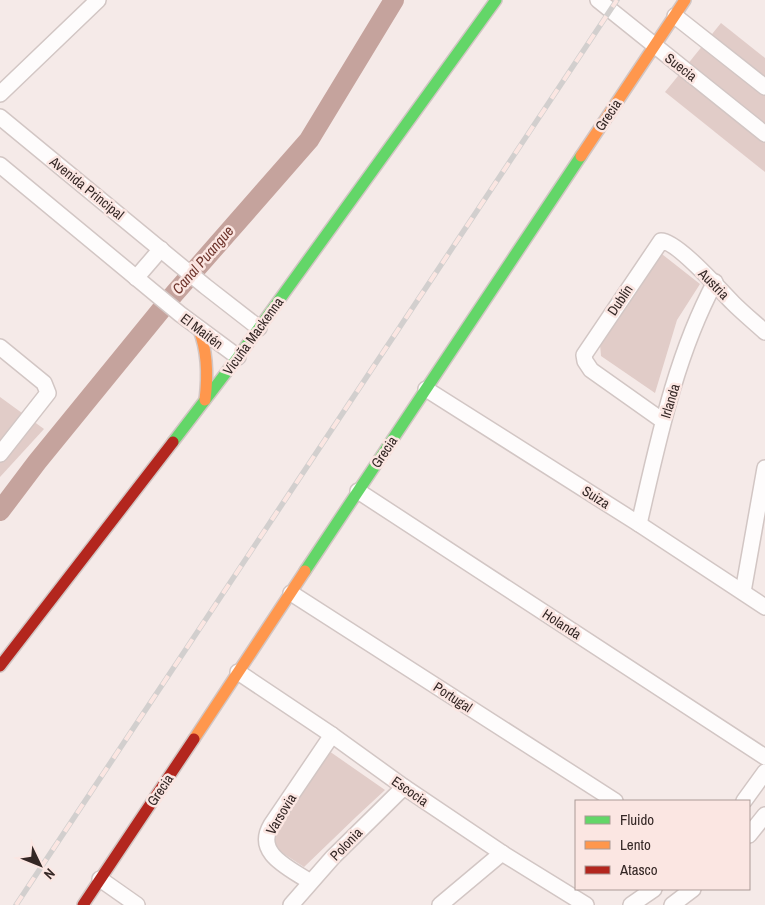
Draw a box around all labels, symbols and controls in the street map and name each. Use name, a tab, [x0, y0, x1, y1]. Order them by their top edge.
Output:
street label: Suecia	[661, 49, 701, 85]
street label: Grecia	[591, 95, 625, 134]
street label: Avenida Principal	[45, 152, 128, 223]
water label: Canal Puangue	[167, 221, 238, 299]
street label: Austria	[694, 264, 734, 304]
street label: Dublín	[603, 281, 637, 319]
street label: Vicuña Mackenna	[219, 293, 288, 378]
street label: El Maitén	[177, 309, 227, 353]
street label: Irlanda	[656, 381, 684, 420]
street label: Grecia	[367, 432, 401, 471]
street label: Suiza	[579, 482, 614, 513]
street label: Holanda	[539, 605, 585, 644]
street label: Portugal	[430, 678, 476, 716]
street label: Grecia	[143, 770, 177, 809]
street label: Escocia	[388, 772, 432, 810]
street label: Varsovia	[262, 790, 300, 838]
legend	[575, 800, 750, 890]
text: Fluido	[620, 809, 654, 830]
street label: Polonia	[326, 823, 366, 864]
text: Lento	[620, 834, 651, 855]
north arrow	[15, 840, 65, 890]
text: Atasco	[619, 859, 658, 880]
text: N	[40, 865, 59, 883]

